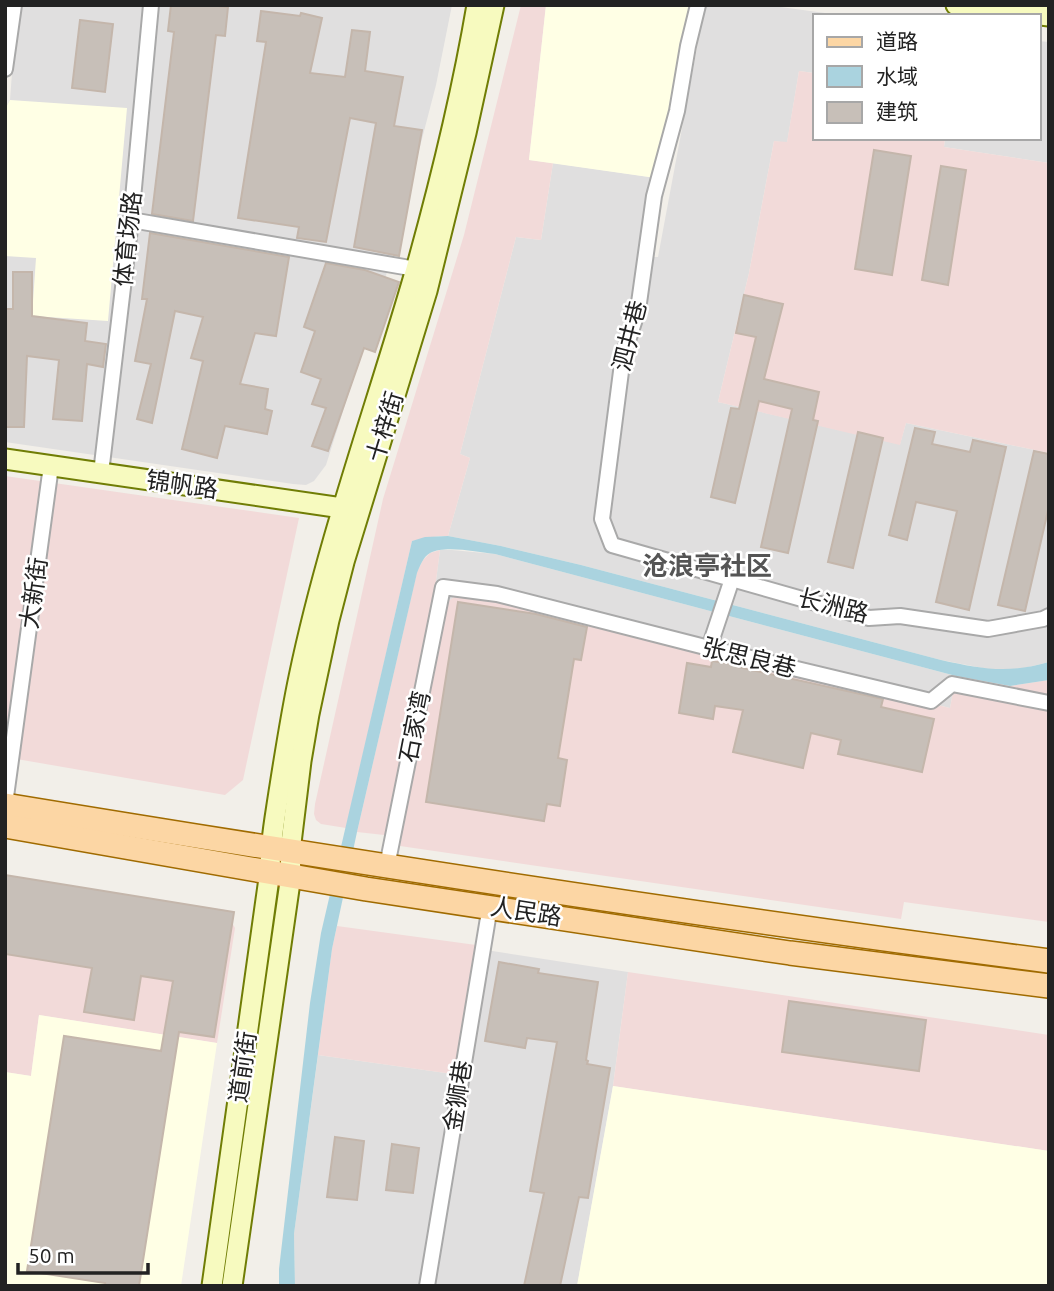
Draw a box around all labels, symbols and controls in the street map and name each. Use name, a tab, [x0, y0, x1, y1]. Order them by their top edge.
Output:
legend	[813, 14, 1040, 140]
text: 道路	[876, 29, 918, 53]
text: 水域	[876, 64, 918, 88]
text: 建筑	[876, 99, 918, 123]
street label: 体育场路	[109, 190, 146, 288]
street label: 泗井巷	[608, 298, 651, 374]
street label: 十梓街	[361, 388, 408, 465]
street label: 锦帆路	[145, 466, 220, 503]
district label: 沧浪亭社区	[642, 551, 772, 580]
street label: 大新街	[15, 555, 52, 630]
street label: 长洲路	[795, 584, 871, 627]
street label: 张思良巷	[699, 633, 799, 682]
street label: 石家湾	[394, 689, 435, 765]
street label: 人民路	[488, 893, 564, 930]
street label: 道前街	[224, 1029, 261, 1104]
street label: 金狮巷	[439, 1058, 476, 1134]
scale bar	[18, 1232, 147, 1276]
text: 50 m	[28, 1243, 75, 1267]

